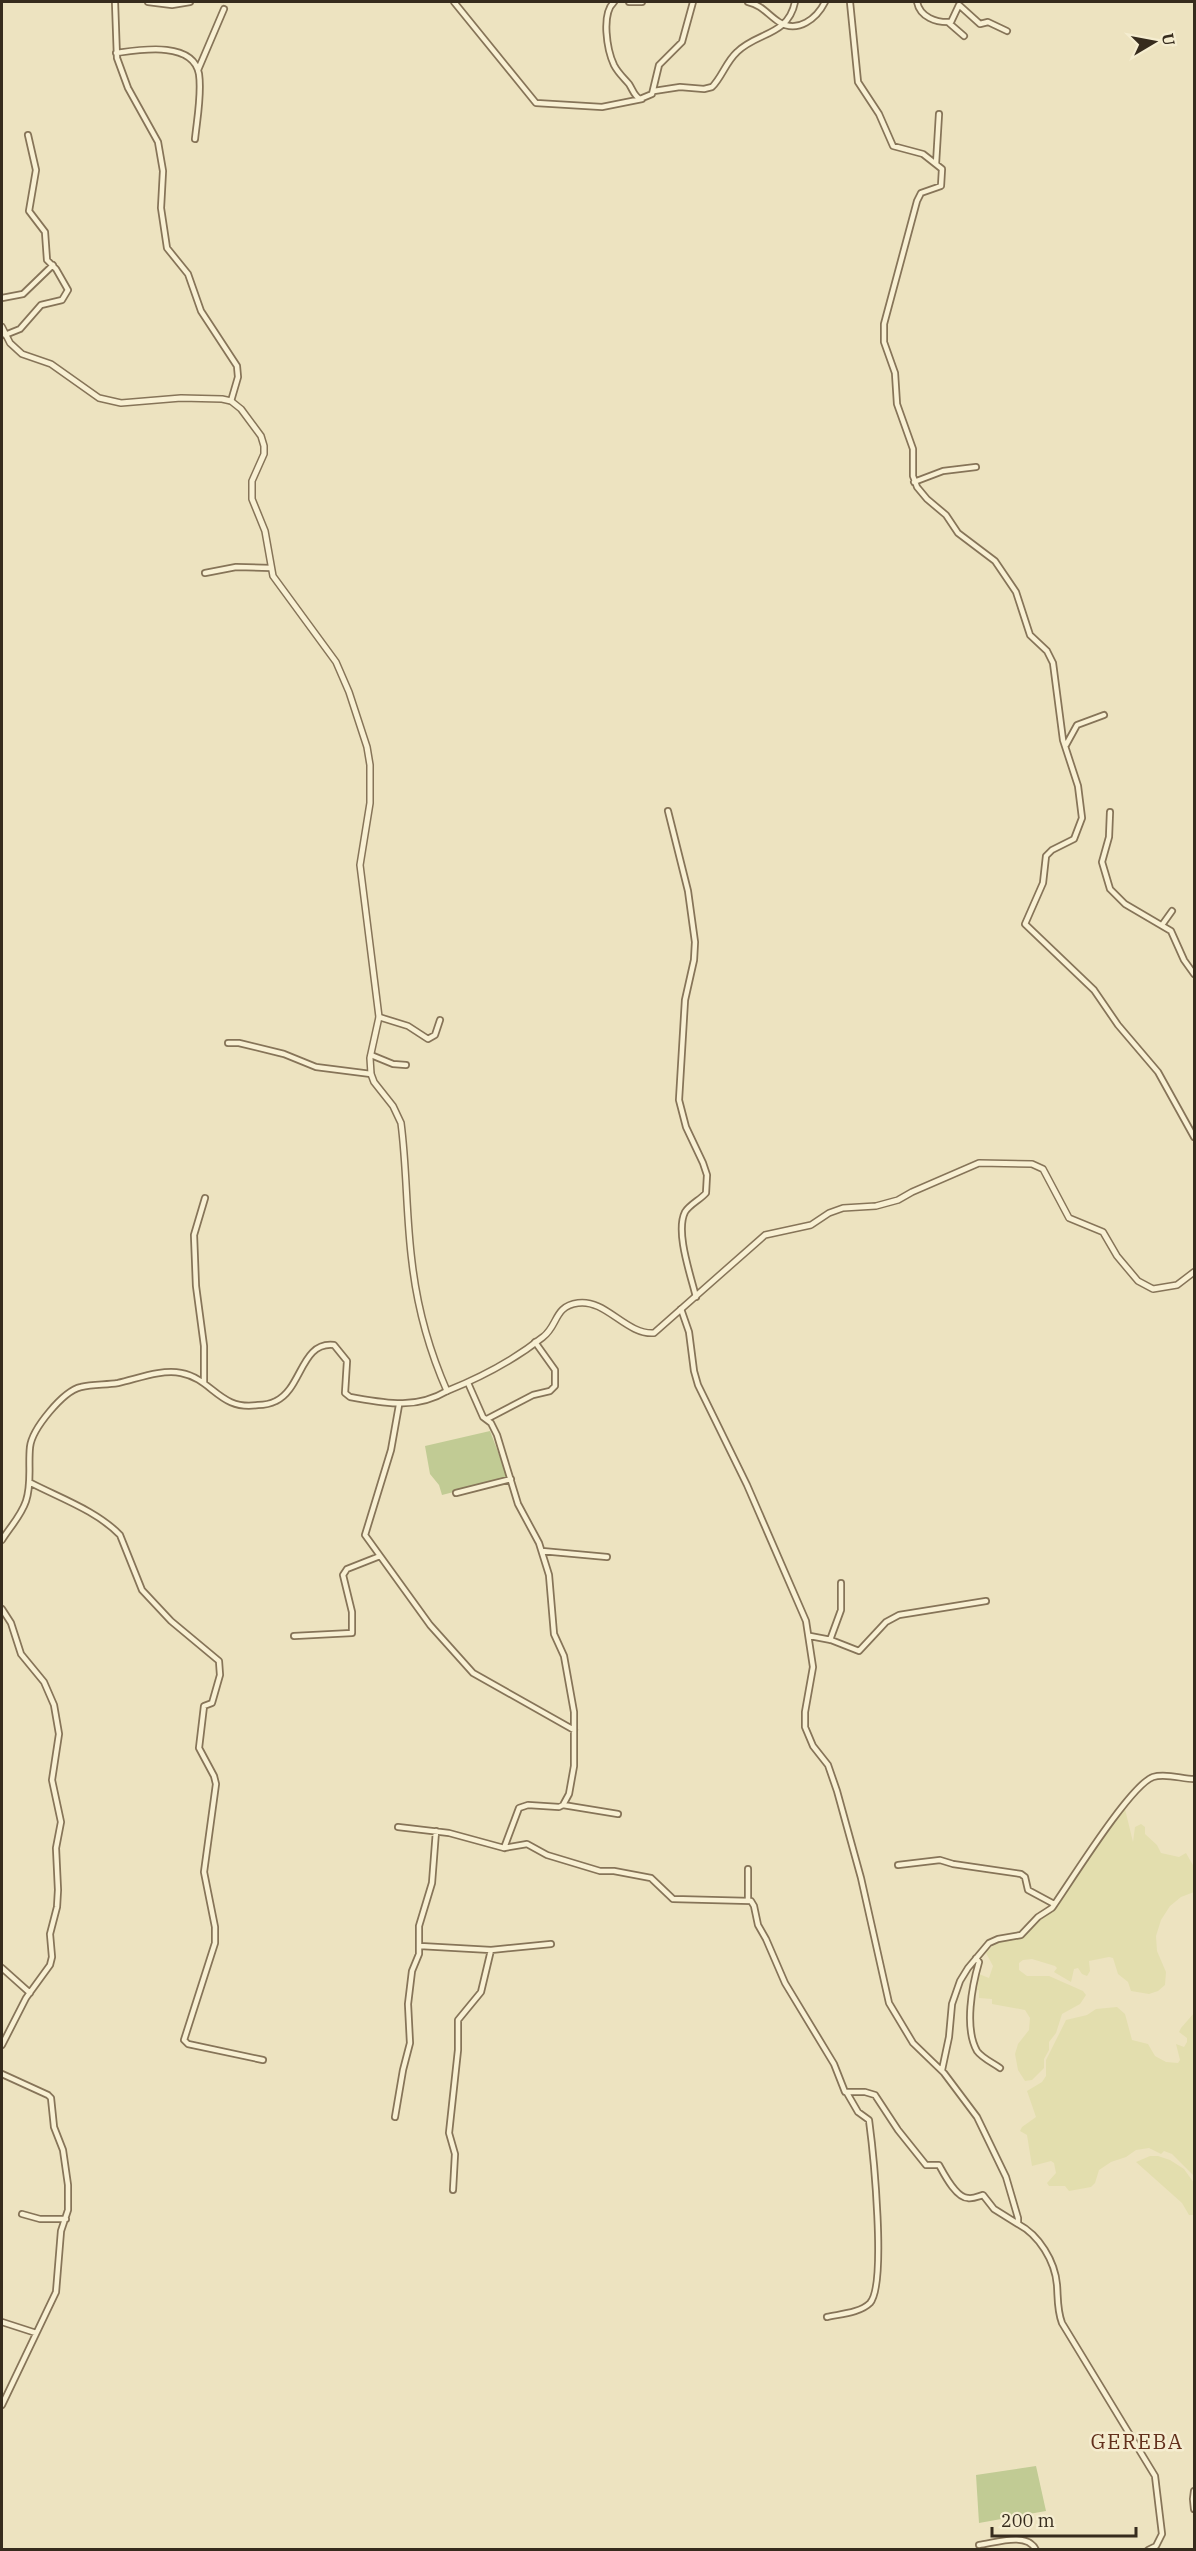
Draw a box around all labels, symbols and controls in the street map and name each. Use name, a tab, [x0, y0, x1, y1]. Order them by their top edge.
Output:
north arrow	[1124, 12, 1184, 72]
text: U	[1158, 32, 1180, 47]
district label: GEREBA	[1090, 2427, 1184, 2455]
scale bar	[992, 2500, 1136, 2538]
text: 200 m	[1001, 2509, 1055, 2532]

